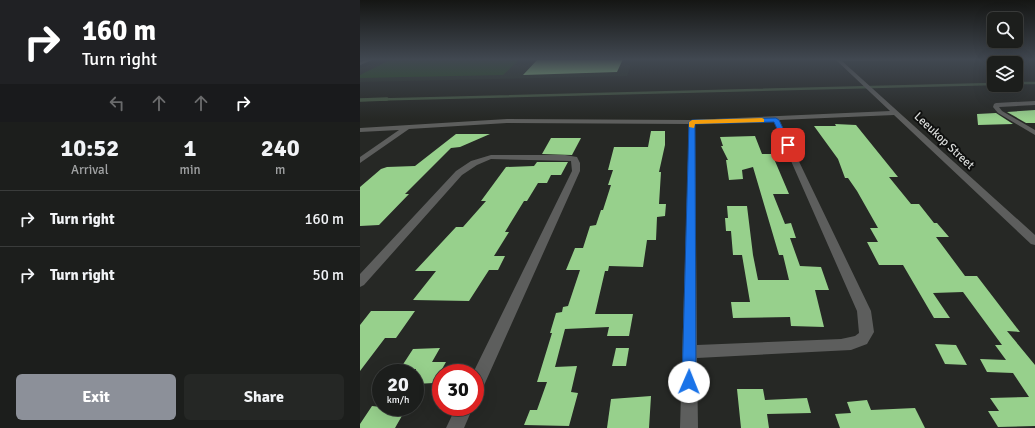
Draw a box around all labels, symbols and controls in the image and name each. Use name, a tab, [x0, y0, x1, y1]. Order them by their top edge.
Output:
map controls	[987, 12, 1023, 92]
button: search	[987, 12, 1023, 48]
text: 160 m	[82, 14, 156, 48]
icon: right	[16, 16, 68, 68]
text: Turn right	[82, 48, 157, 70]
button: layers	[987, 56, 1023, 92]
icon: left	[106, 92, 128, 114]
icon: ahead	[148, 92, 170, 114]
icon: ahead	[190, 92, 212, 114]
icon: right	[232, 92, 254, 114]
street label: Leeukop Street	[911, 109, 977, 173]
pin	[771, 128, 805, 162]
text: 10:52	[60, 133, 119, 163]
text: 1	[184, 133, 196, 163]
text: 240	[261, 133, 300, 163]
icon: arrive	[777, 134, 799, 156]
text: Arrival	[71, 162, 108, 178]
text: min	[180, 162, 201, 178]
text: m	[275, 162, 285, 178]
icon: right	[16, 208, 38, 230]
text: Turn right	[50, 210, 115, 228]
text: 160 m	[304, 210, 344, 228]
icon: right	[16, 264, 38, 286]
text: Turn right	[50, 266, 115, 284]
text: 50 m	[313, 266, 344, 284]
position arrow	[668, 361, 710, 403]
speed limit sign: 30	[432, 364, 484, 416]
text: 20	[387, 372, 409, 397]
button: Exit	[16, 374, 176, 420]
button: Share	[184, 374, 344, 420]
text: km/h	[387, 394, 409, 406]

